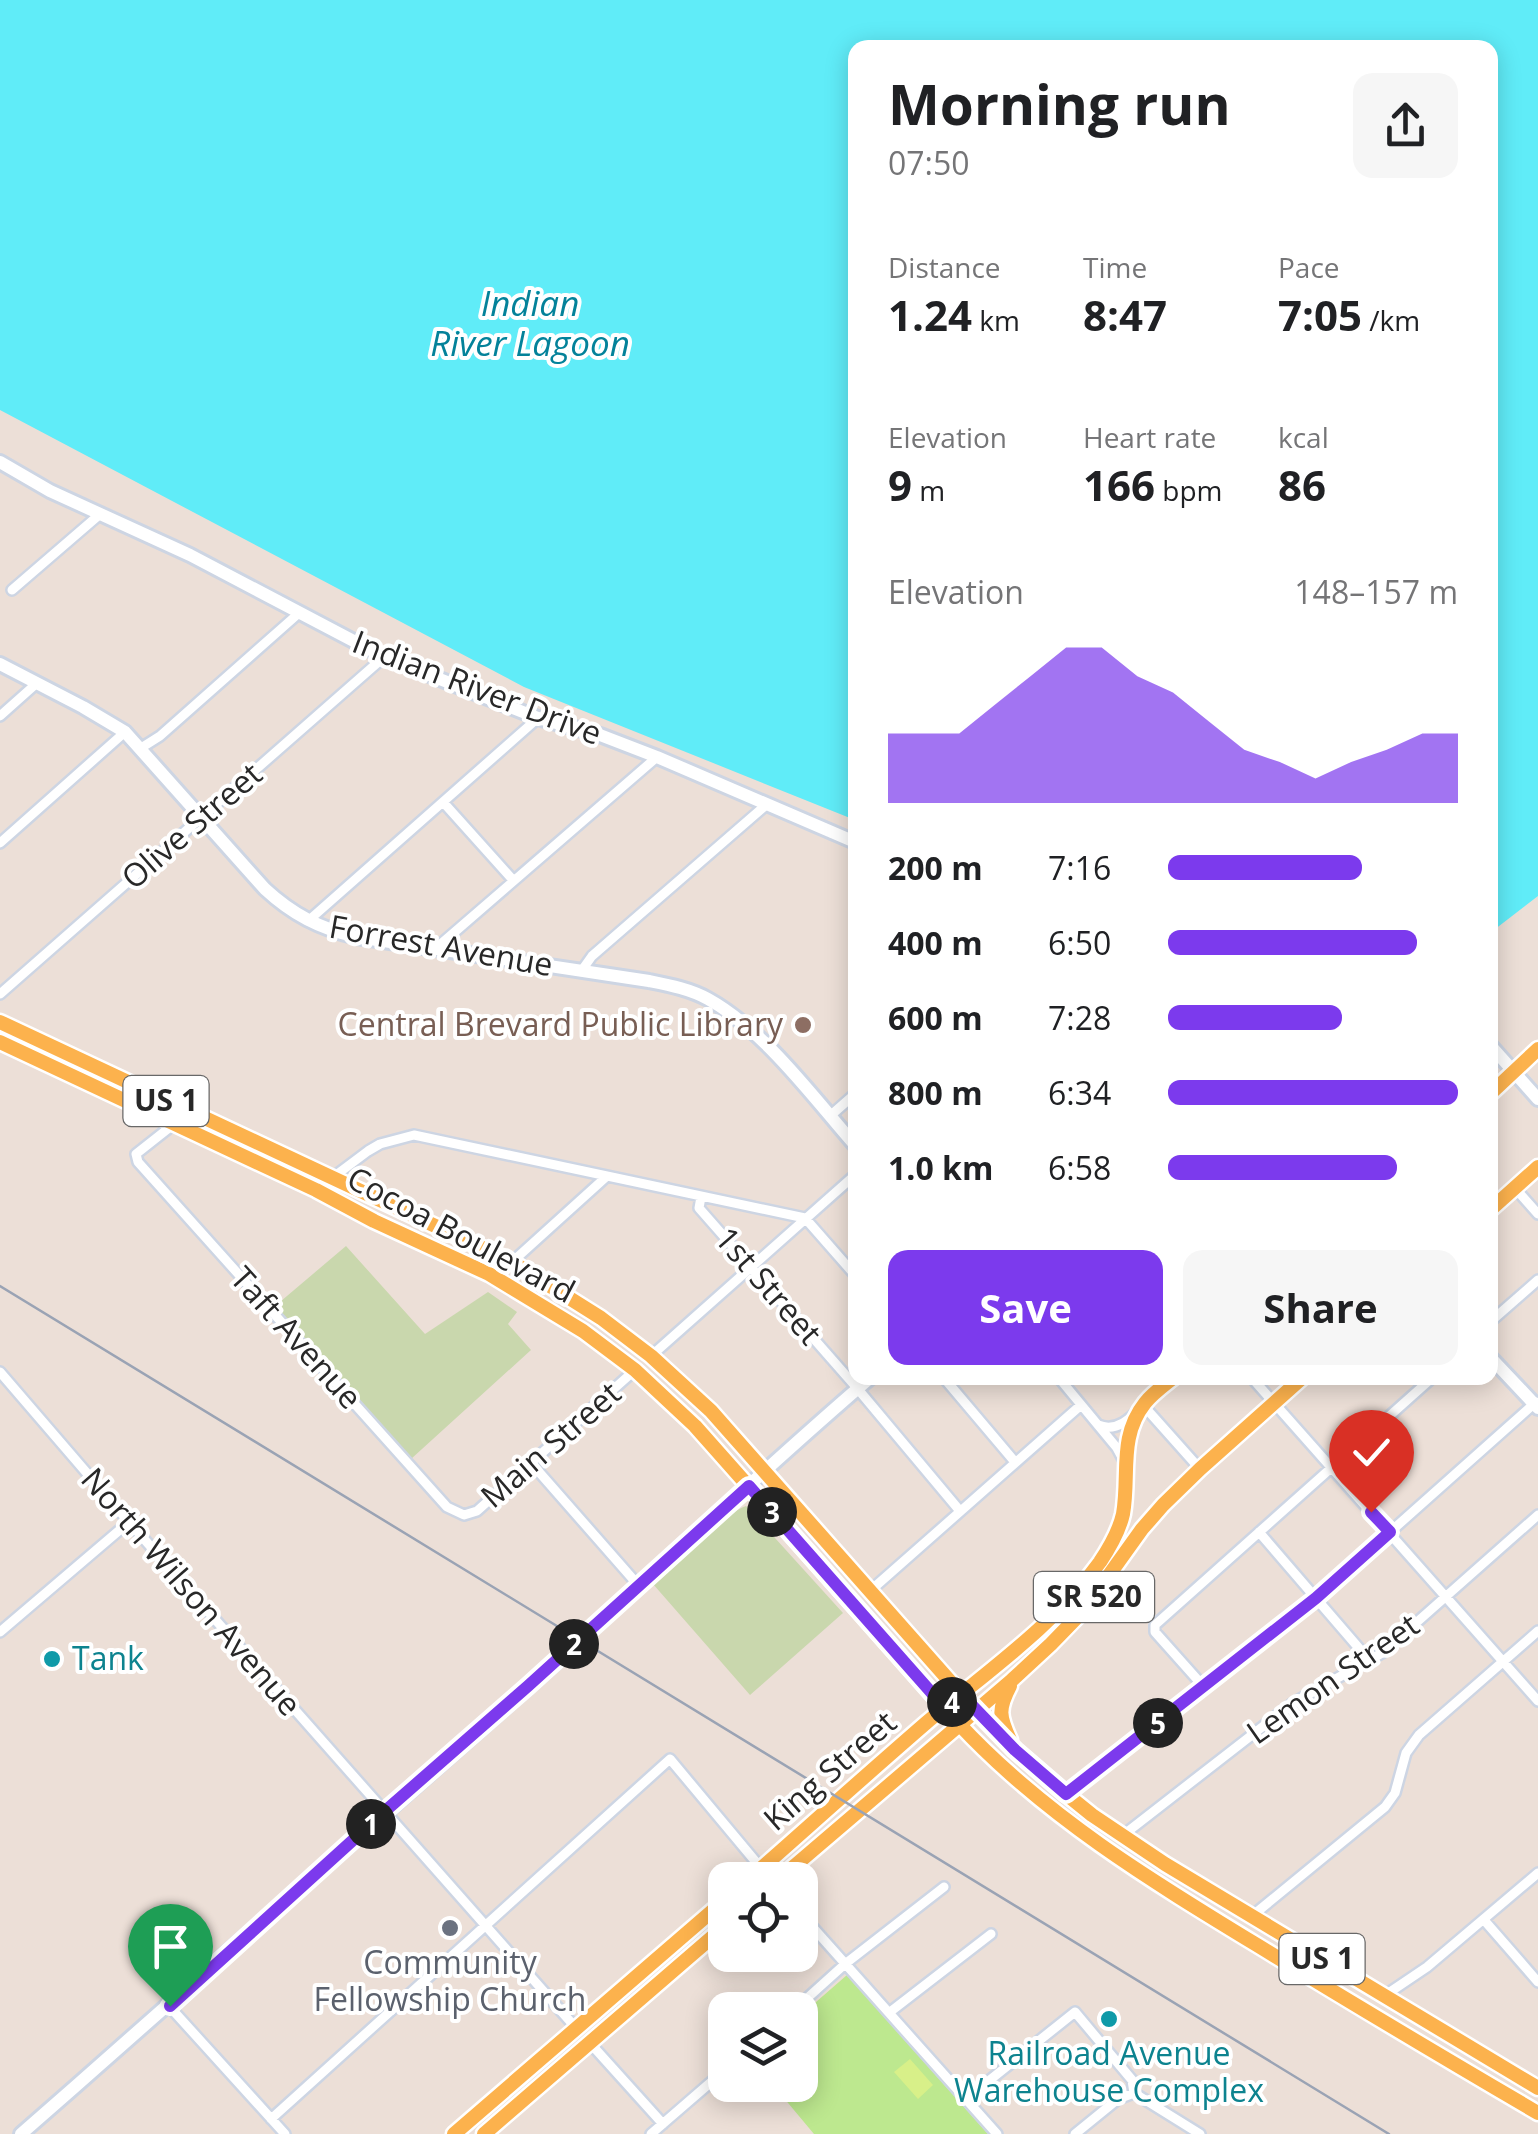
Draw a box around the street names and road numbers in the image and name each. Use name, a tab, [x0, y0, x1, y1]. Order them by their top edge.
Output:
street label: Indian River Drive	[347, 619, 608, 754]
street label: Olive Street	[112, 752, 270, 898]
street label: Forrest Avenue	[326, 904, 556, 985]
road number: US 1	[124, 1076, 208, 1126]
street label: Cocoa Boulevard	[340, 1156, 583, 1312]
street label: 1st Street	[706, 1217, 832, 1353]
street label: Taft Avenue	[222, 1257, 372, 1417]
street label: Main Street	[471, 1371, 629, 1516]
street label: North Wilson Avenue	[72, 1458, 312, 1724]
road number: SR 520	[1034, 1572, 1154, 1622]
street label: Lemon Street	[1238, 1603, 1427, 1753]
street label: King Street	[754, 1700, 904, 1839]
road number: US 1	[1280, 1934, 1364, 1984]

